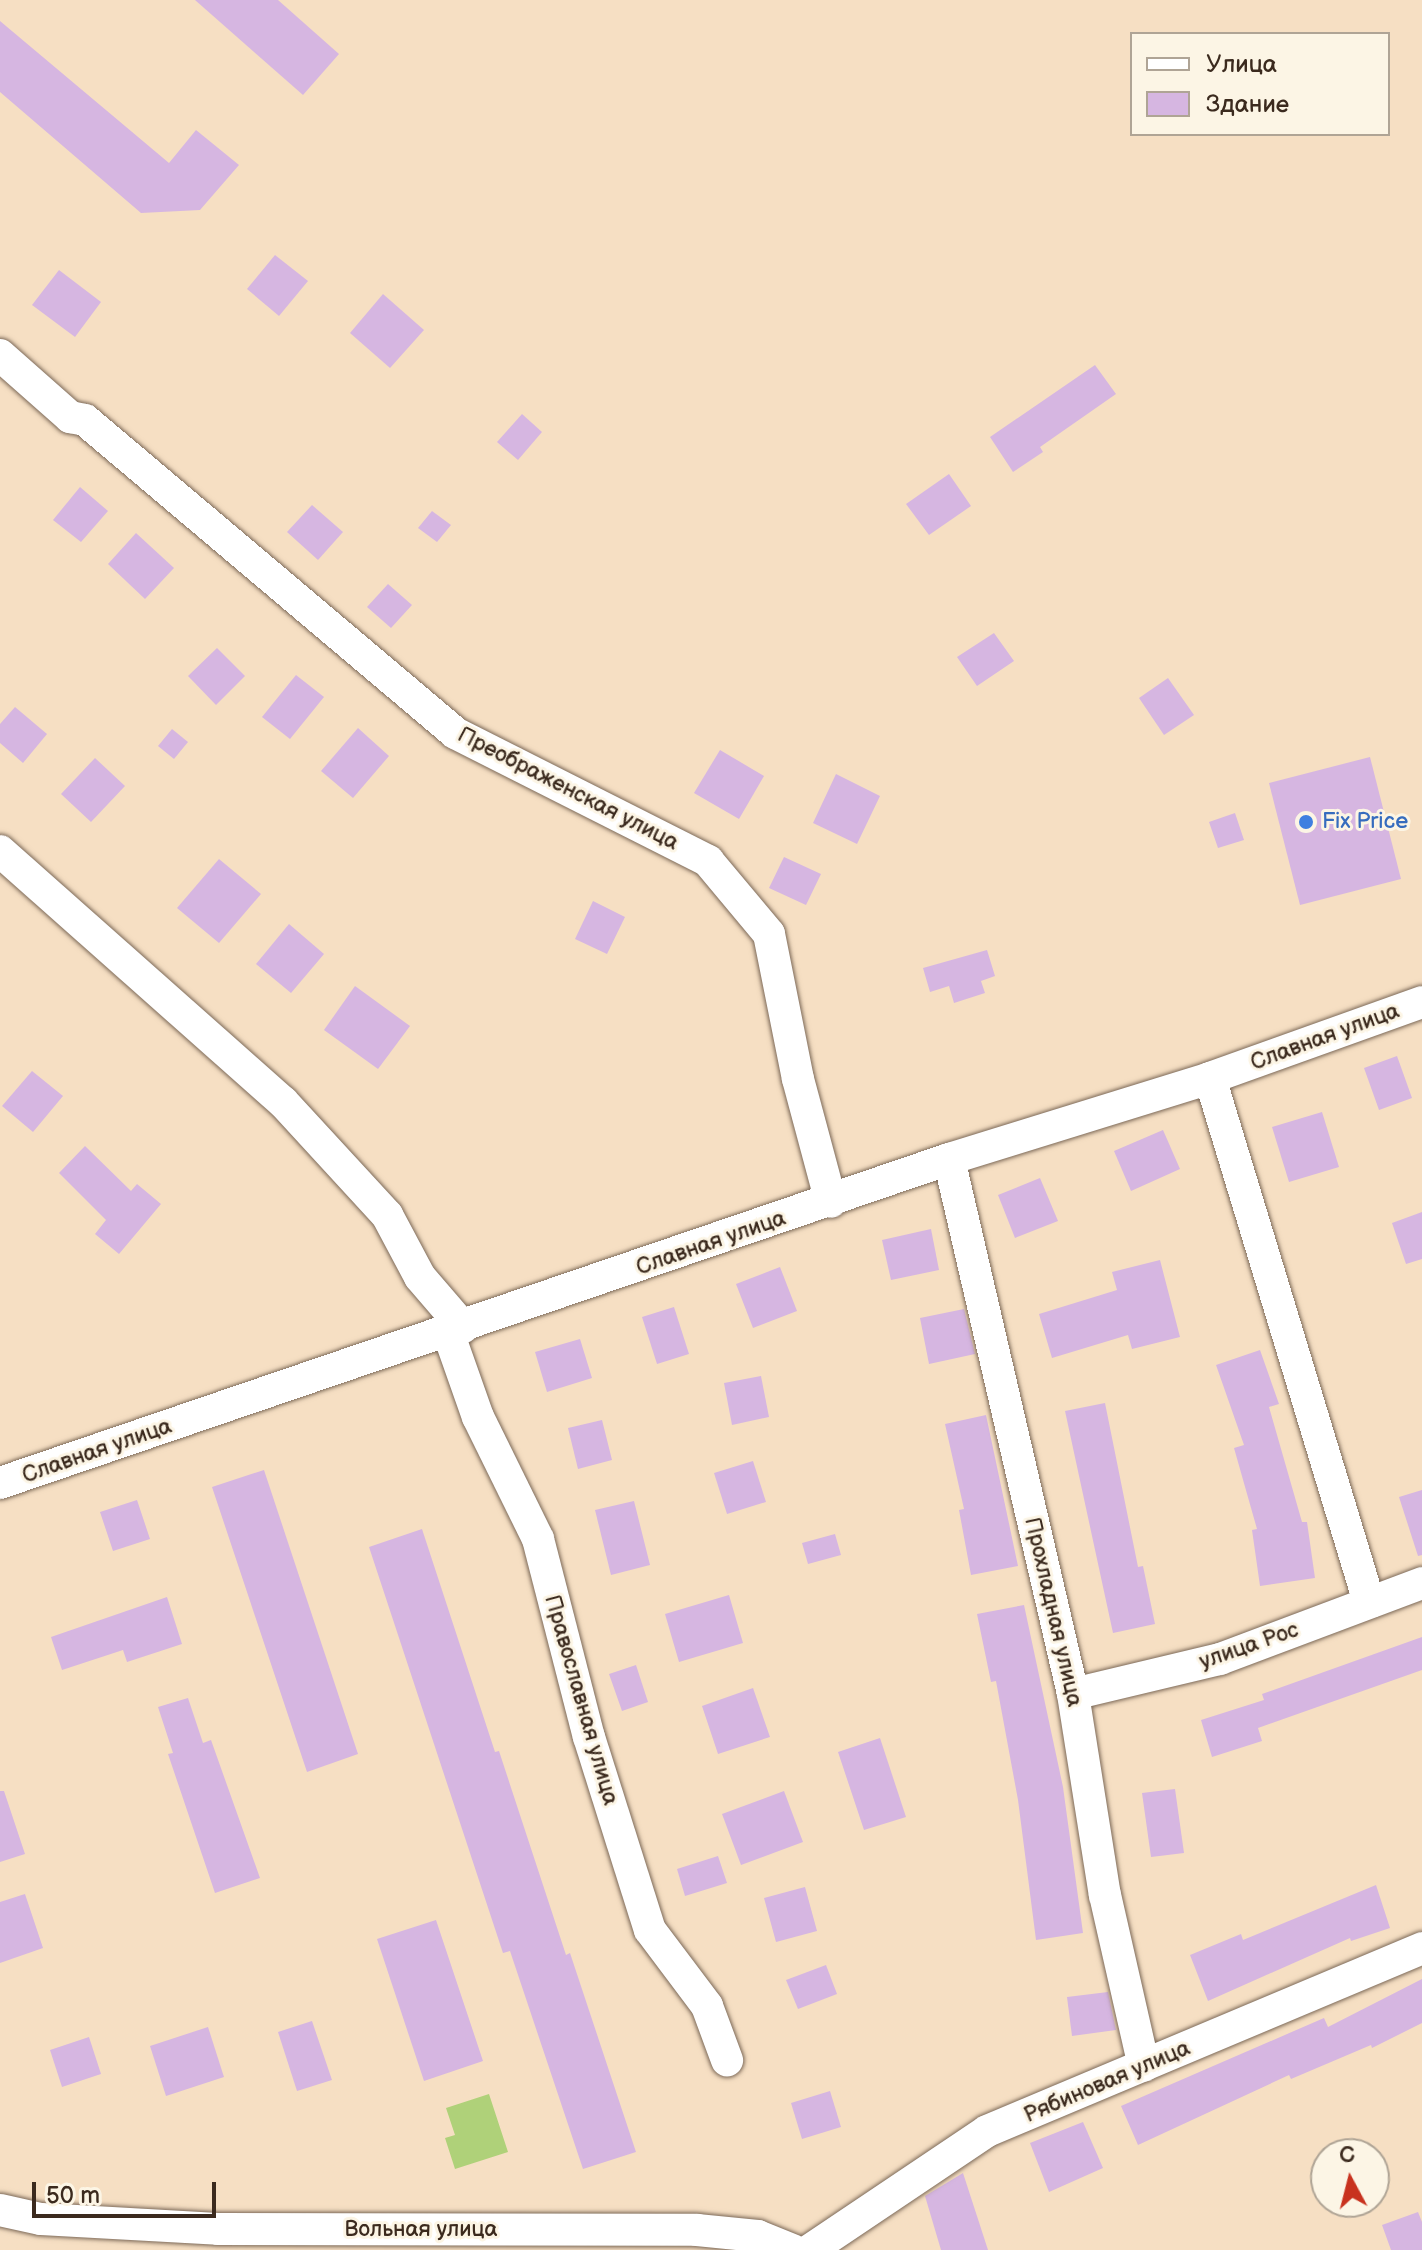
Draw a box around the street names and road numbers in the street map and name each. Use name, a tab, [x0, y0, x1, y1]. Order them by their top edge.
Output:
street label: Преображенская улица	[453, 722, 683, 856]
street label: Славная улица	[1247, 998, 1403, 1076]
street label: Славная улица	[633, 1205, 789, 1281]
street label: Славная улица	[19, 1413, 175, 1489]
street label: Прохладная улица	[1018, 1515, 1088, 1709]
street label: Православная улица	[538, 1592, 624, 1808]
street label: улица Рос	[1196, 1617, 1302, 1675]
street label: Рябиновая улица	[1020, 2035, 1194, 2129]
street label: Вольная улица	[344, 2217, 498, 2243]

